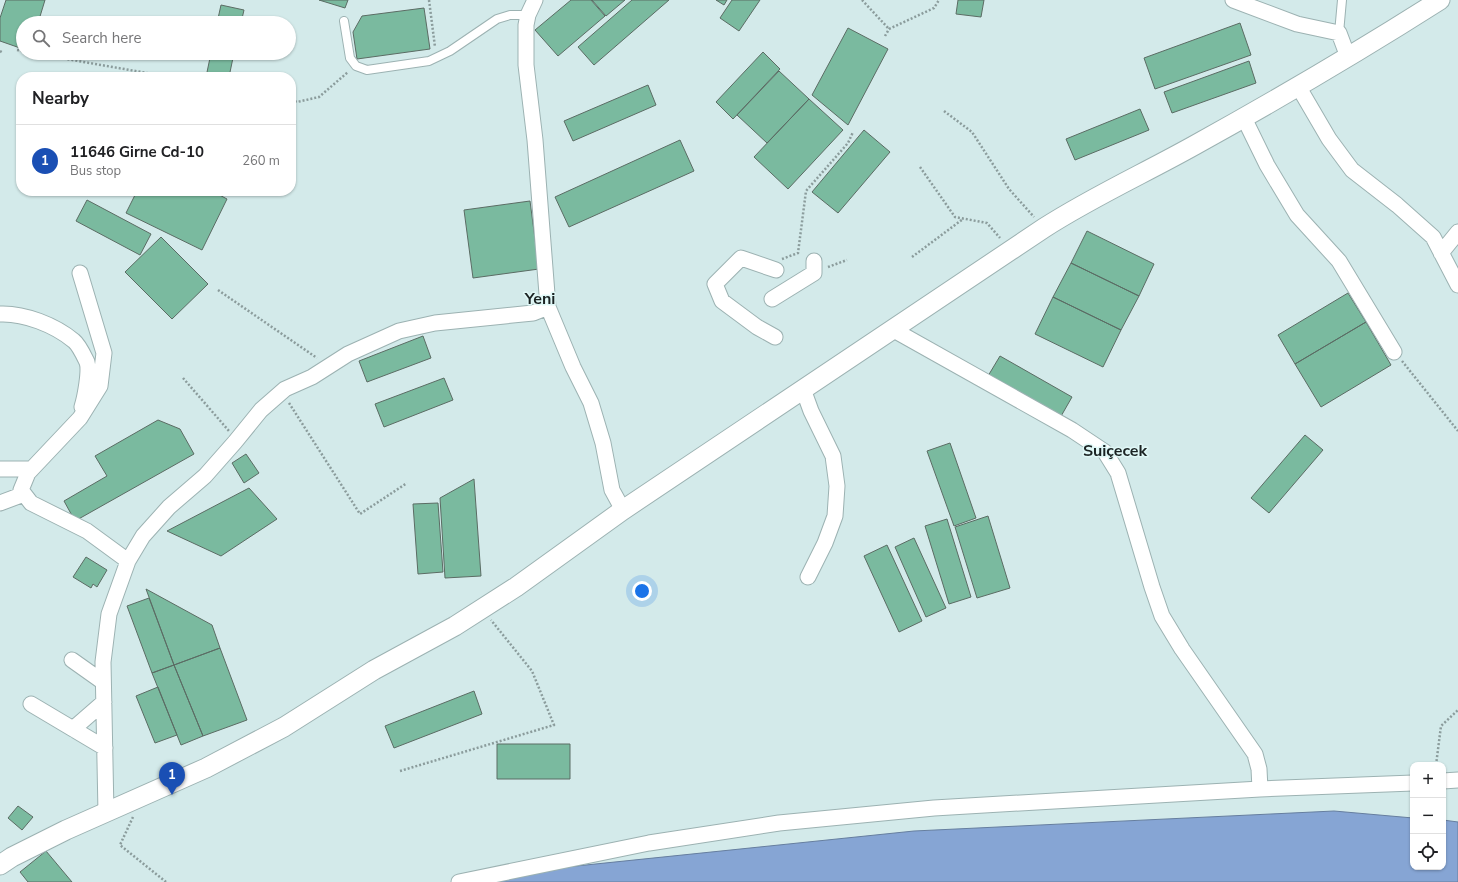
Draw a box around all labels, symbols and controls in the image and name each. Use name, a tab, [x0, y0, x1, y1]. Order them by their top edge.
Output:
search box	[16, 16, 296, 60]
icon: search	[30, 27, 52, 49]
text: Search here	[62, 28, 142, 48]
text: Nearby	[32, 87, 89, 110]
text: 11646 Girne Cd-10	[70, 142, 204, 162]
text: 1	[41, 152, 49, 170]
text: 260 m	[242, 152, 280, 170]
text: Bus stop	[70, 162, 121, 180]
district label: Yeni	[524, 288, 555, 310]
district label: Suiçecek	[1083, 440, 1147, 462]
your location	[632, 581, 652, 601]
pin: 1	[159, 762, 185, 795]
map controls	[1410, 762, 1446, 870]
button: +	[1410, 762, 1446, 798]
button: −	[1410, 798, 1446, 834]
button: locate	[1410, 834, 1446, 870]

